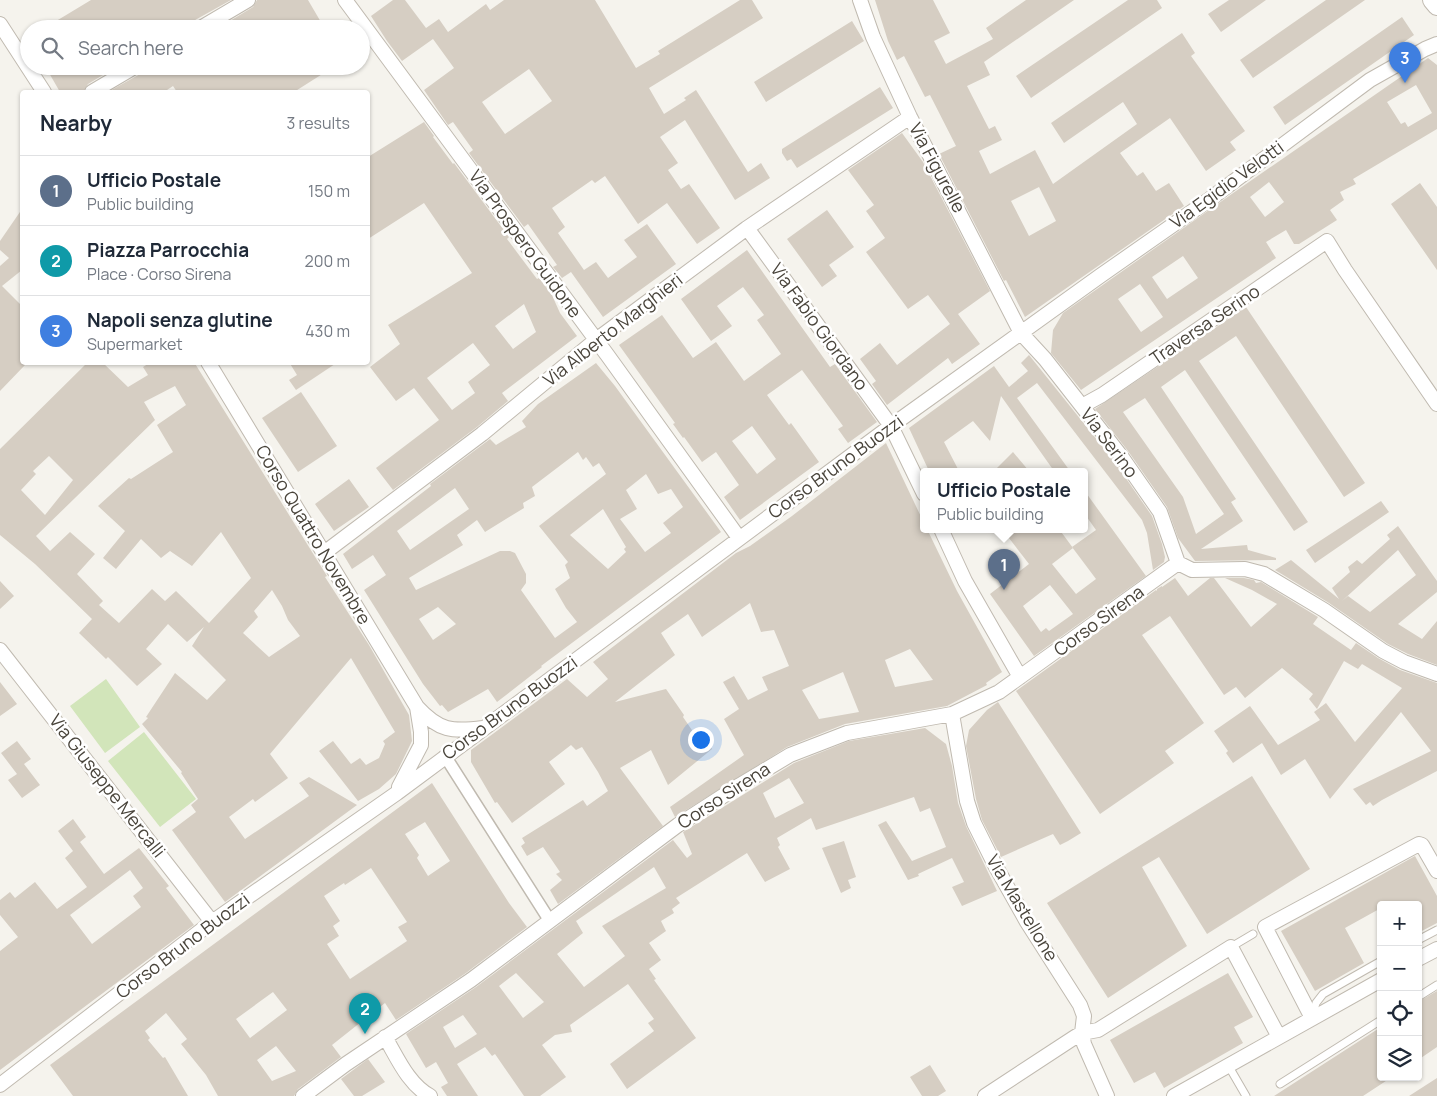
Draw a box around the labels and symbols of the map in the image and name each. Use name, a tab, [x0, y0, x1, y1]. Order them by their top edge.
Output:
pin: 3	[1389, 42, 1421, 83]
street label: Via Figurelle	[904, 118, 972, 217]
street label: Via Egidio Velotti	[1165, 135, 1288, 234]
street label: Via Prospero Guidone	[464, 165, 588, 322]
street label: Via Fabio Giordano	[765, 258, 874, 395]
street label: Via Alberto Marghieri	[538, 267, 687, 391]
street label: Traversa Serino	[1145, 279, 1264, 370]
street label: Via Serino	[1076, 402, 1144, 482]
street label: Corso Bruno Buozzi	[763, 409, 908, 523]
street label: Corso Quattro Novembre	[251, 440, 377, 629]
pin: 1	[988, 549, 1020, 590]
street label: Corso Sirena	[1049, 579, 1148, 661]
street label: Corso Bruno Buozzi	[437, 650, 582, 764]
street label: Via Giuseppe Mercalli	[44, 709, 171, 862]
your location	[688, 727, 714, 753]
street label: Corso Sirena	[673, 756, 774, 834]
street label: Via Mastellone	[982, 850, 1064, 965]
street label: Corso Bruno Buozzi	[111, 887, 254, 1003]
pin: 2	[349, 993, 381, 1034]

